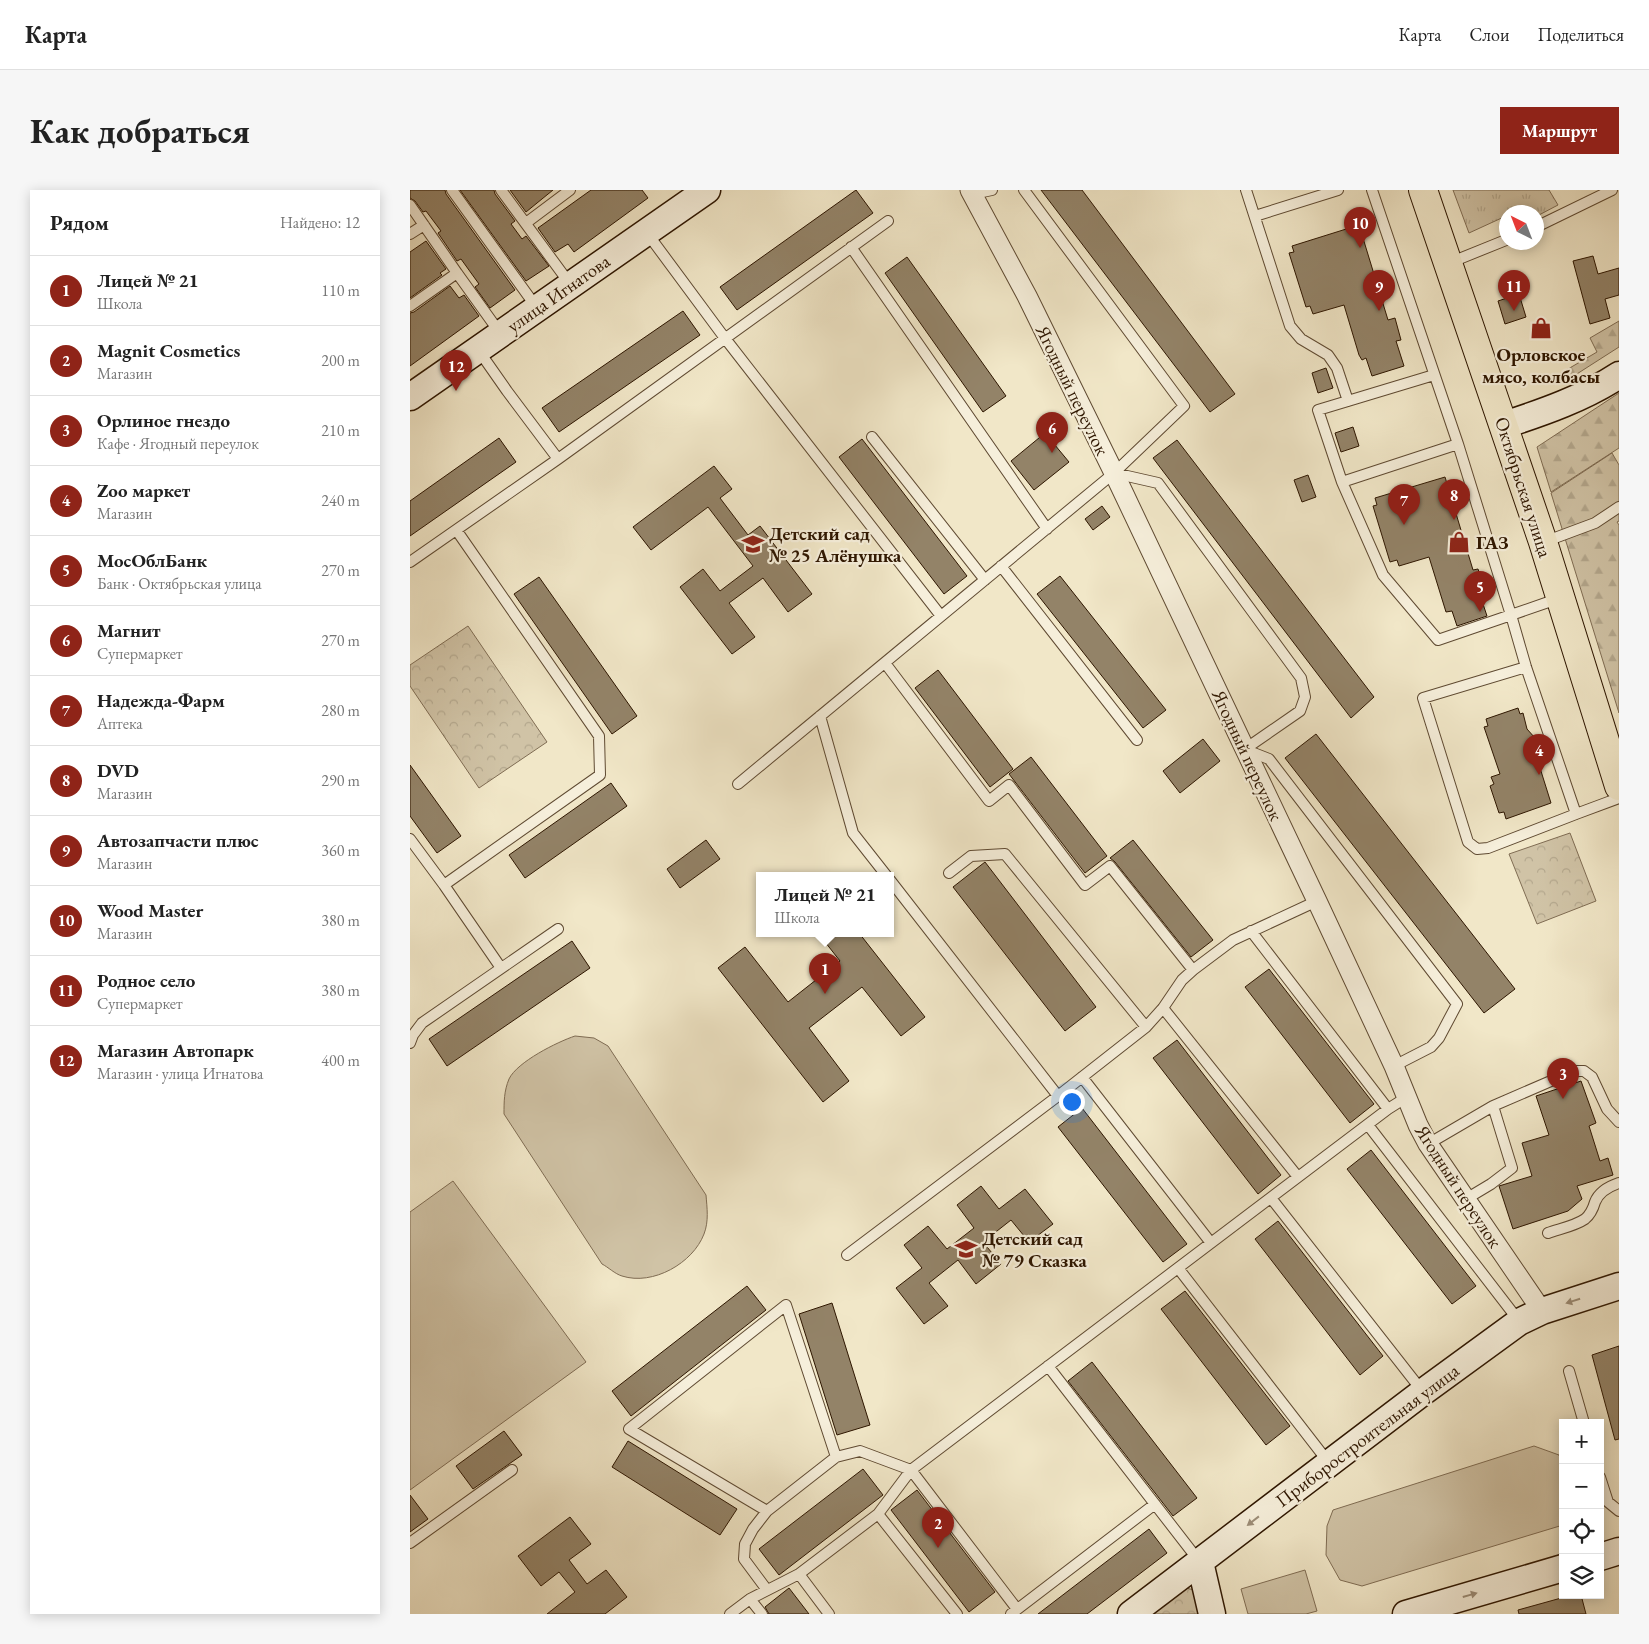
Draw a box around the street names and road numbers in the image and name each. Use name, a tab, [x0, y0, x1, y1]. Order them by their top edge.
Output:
street label: улица Игнатова	[502, 248, 615, 338]
street label: Ягодный переулок	[1030, 320, 1115, 460]
street label: Октябрьская улица	[1489, 414, 1558, 561]
street label: Ягодный переулок	[1206, 685, 1289, 825]
street label: Ягодный переулок	[1409, 1119, 1508, 1253]
street label: Приборостроительная улица	[1270, 1358, 1465, 1513]

